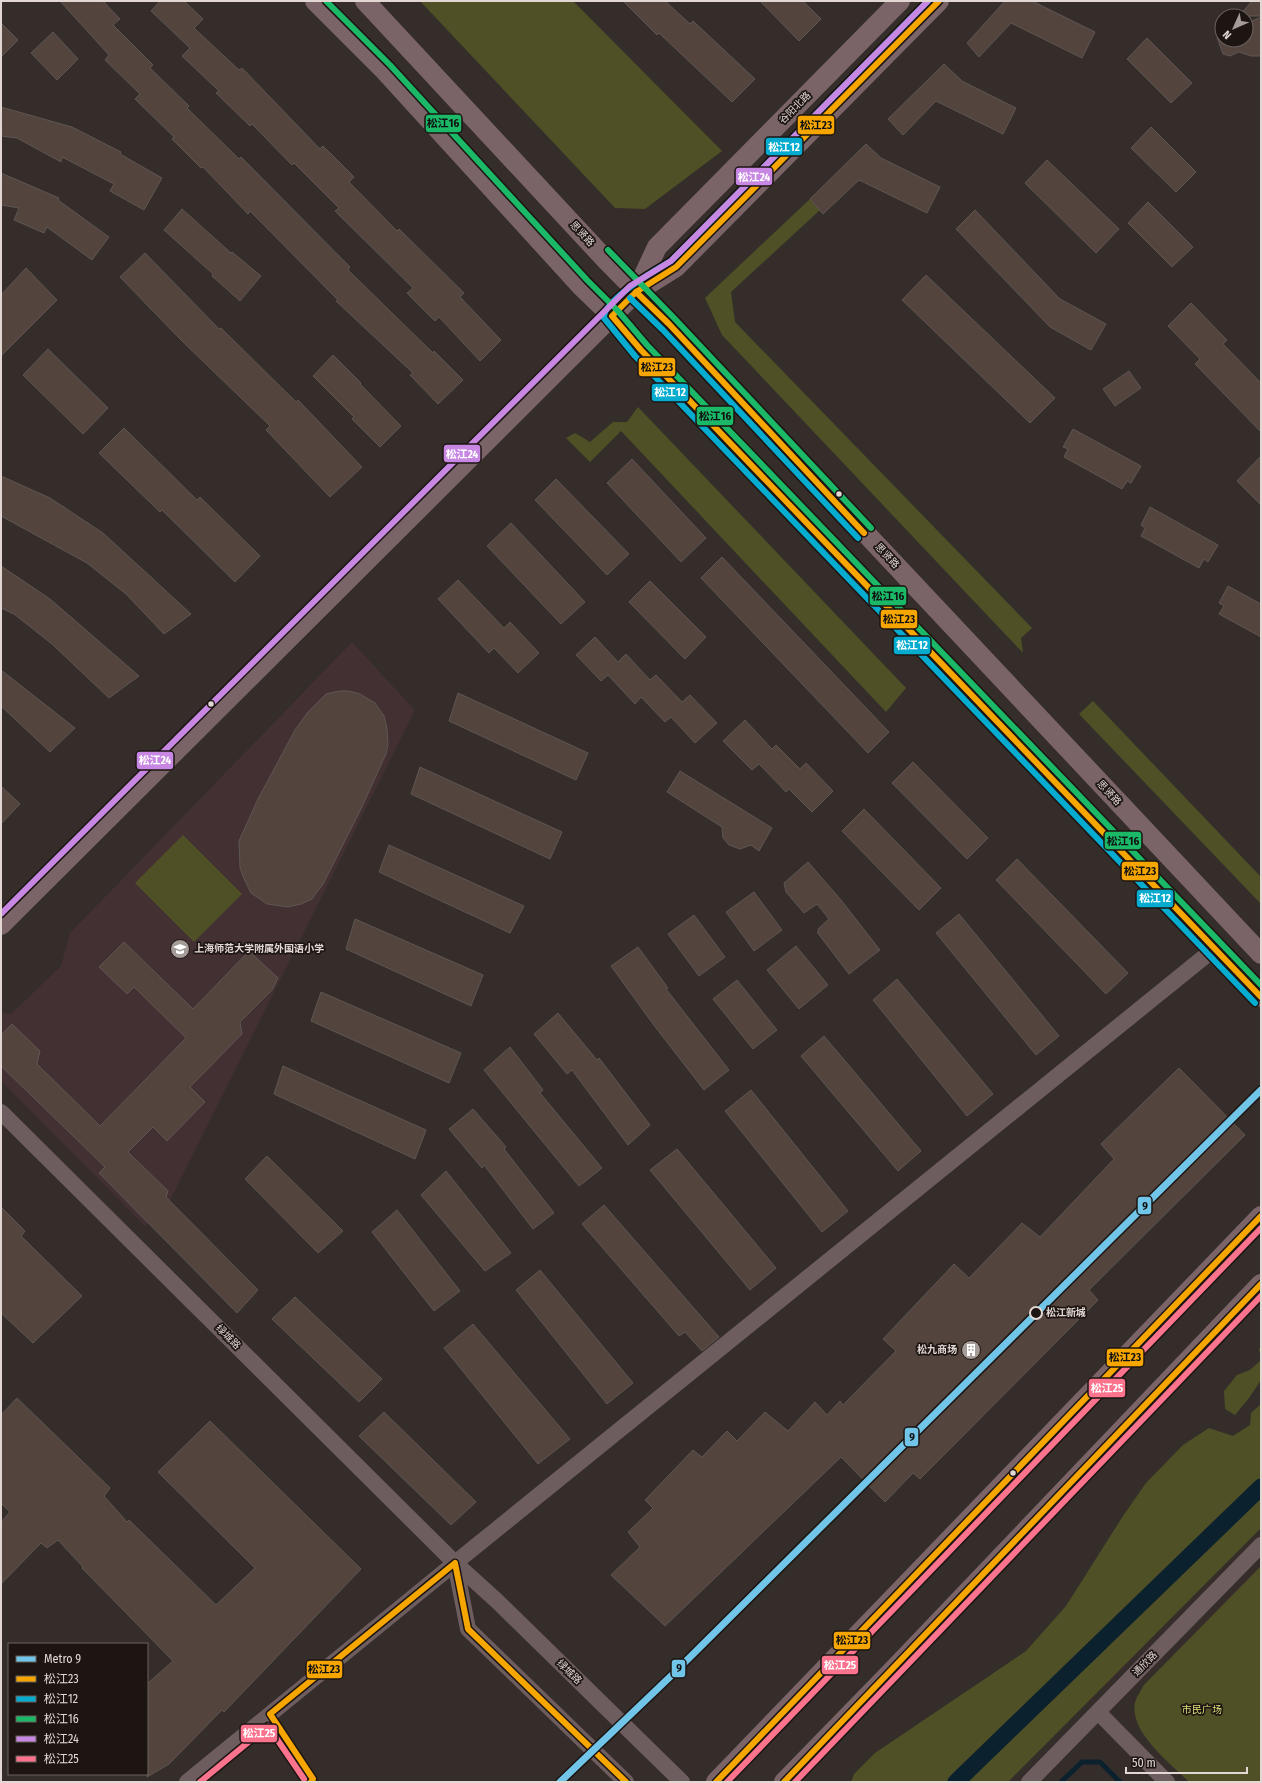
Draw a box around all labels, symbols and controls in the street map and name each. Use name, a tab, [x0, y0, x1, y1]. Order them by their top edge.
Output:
north arrow	[1214, 8, 1254, 48]
text: N	[1220, 28, 1234, 42]
street label: 谷阳北路	[777, 90, 813, 126]
line badge: 松江16	[425, 114, 462, 133]
line badge: 松江23	[797, 115, 835, 135]
text: 松江16	[427, 117, 459, 130]
text: 松江23	[800, 119, 832, 132]
line badge: 松江12	[765, 137, 803, 156]
text: 松江12	[768, 141, 800, 154]
line badge: 松江24	[735, 167, 773, 186]
text: 松江24	[738, 171, 771, 184]
street label: 思贤路	[567, 219, 597, 249]
line badge: 松江23	[638, 357, 676, 377]
text: 松江23	[641, 361, 673, 374]
line badge: 松江12	[651, 383, 689, 402]
text: 松江12	[654, 386, 686, 399]
line badge: 松江16	[696, 406, 734, 426]
text: 松江16	[699, 410, 731, 423]
line badge: 松江24	[443, 444, 481, 463]
text: 松江24	[446, 448, 479, 461]
unlabelled marker	[834, 489, 844, 499]
street label: 思贤路	[872, 541, 902, 571]
line badge: 松江16	[869, 586, 907, 606]
text: 松江16	[872, 590, 904, 603]
line badge: 松江23	[880, 609, 918, 629]
text: 松江23	[883, 613, 915, 626]
line badge: 松江12	[893, 636, 931, 655]
text: 松江12	[896, 639, 928, 652]
unlabelled marker	[206, 699, 216, 709]
line badge: 松江24	[136, 751, 174, 770]
text: 松江24	[139, 754, 172, 767]
street label: 思贤路	[1094, 778, 1124, 808]
line badge: 松江16	[1104, 831, 1142, 850]
text: 松江16	[1107, 835, 1139, 848]
line badge: 松江23	[1121, 861, 1159, 881]
text: 松江23	[1124, 865, 1156, 878]
line badge: 松江12	[1136, 889, 1174, 908]
text: 松江12	[1139, 892, 1171, 905]
school or university icon: 上海师范大学附属外国语小学	[169, 938, 191, 960]
place label: 上海师范大学附属外国语小学	[194, 943, 324, 955]
line badge: 9	[1137, 1196, 1152, 1215]
text: 9	[1142, 1200, 1148, 1213]
marker: 松江新城	[1029, 1306, 1043, 1320]
place label: 松江新城	[1046, 1306, 1086, 1319]
street label: 绿城路	[213, 1322, 243, 1352]
building icon: 松九商场	[960, 1339, 982, 1361]
place label: 松九商场	[917, 1344, 957, 1356]
line badge: 松江23	[1106, 1348, 1144, 1367]
text: 松江23	[1109, 1351, 1141, 1364]
line badge: 松江25	[1088, 1378, 1126, 1398]
text: 松江25	[1091, 1382, 1124, 1395]
line badge: 9	[904, 1427, 919, 1447]
text: 9	[909, 1431, 915, 1444]
unlabelled marker	[1008, 1468, 1018, 1478]
line badge: 松江23	[833, 1631, 871, 1650]
text: 松江23	[836, 1634, 868, 1647]
legend	[8, 1643, 148, 1775]
street label: 通欣路	[1130, 1649, 1160, 1679]
text: Metro 9	[44, 1652, 81, 1666]
line badge: 松江25	[821, 1655, 859, 1675]
street label: 绿城路	[554, 1657, 584, 1687]
line badge: 9	[671, 1659, 686, 1678]
text: 松江25	[824, 1659, 857, 1672]
line badge: 松江23	[306, 1660, 343, 1679]
text: 9	[676, 1662, 682, 1675]
text: 松江23	[308, 1663, 340, 1676]
text: 松江23	[44, 1672, 79, 1686]
text: 松江12	[44, 1692, 78, 1706]
park label: 市民广场	[1182, 1704, 1222, 1716]
text: 松江16	[44, 1712, 79, 1726]
line badge: 松江25	[240, 1724, 278, 1743]
text: 松江25	[243, 1727, 276, 1740]
text: 松江24	[44, 1732, 79, 1746]
scale bar	[1126, 1749, 1247, 1775]
text: 松江25	[44, 1752, 79, 1766]
text: 50 m	[1132, 1756, 1156, 1770]

